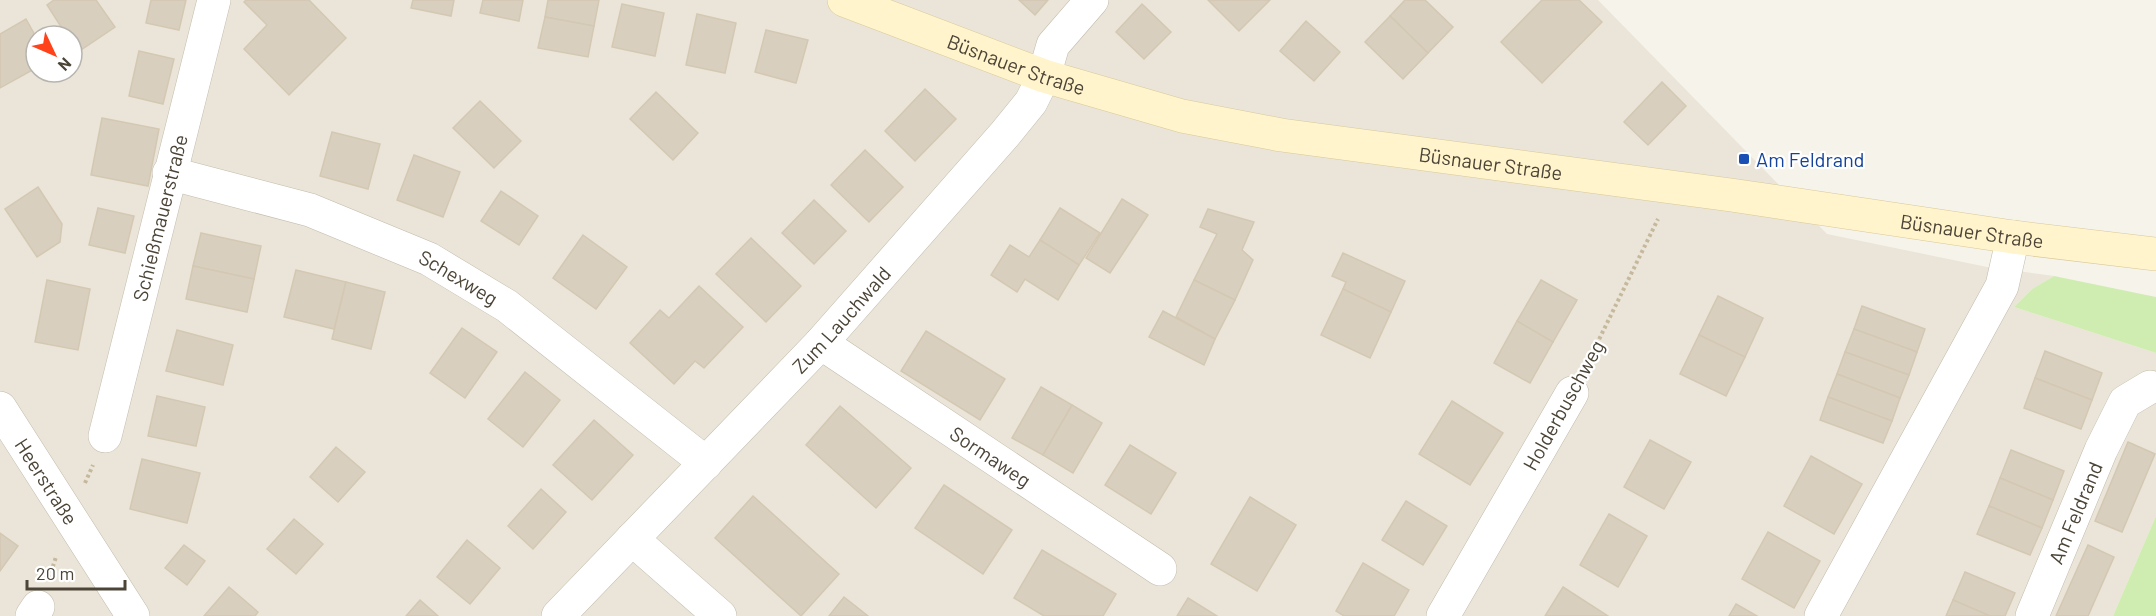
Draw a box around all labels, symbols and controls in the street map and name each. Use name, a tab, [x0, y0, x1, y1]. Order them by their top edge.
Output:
north arrow	[24, 24, 84, 84]
street label: Büsnauer Straße	[944, 28, 1088, 99]
text: N	[55, 54, 76, 75]
street label: Schießmauerstraße	[127, 132, 192, 304]
street label: Büsnauer Straße	[1417, 142, 1564, 184]
place label: Am Feldrand	[1756, 147, 1864, 171]
marker: Am Feldrand	[1737, 152, 1751, 166]
street label: Büsnauer Straße	[1899, 208, 2045, 253]
street label: Schexweg	[416, 244, 503, 310]
street label: Zum Lauchwald	[787, 261, 895, 378]
street label: Holderbuschweg	[1517, 336, 1609, 474]
street label: Sormaweg	[946, 421, 1036, 492]
street label: Heerstraße	[10, 434, 83, 529]
street label: Am Feldrand	[2043, 458, 2107, 567]
scale bar	[27, 553, 124, 591]
text: 20 m	[36, 562, 74, 584]

